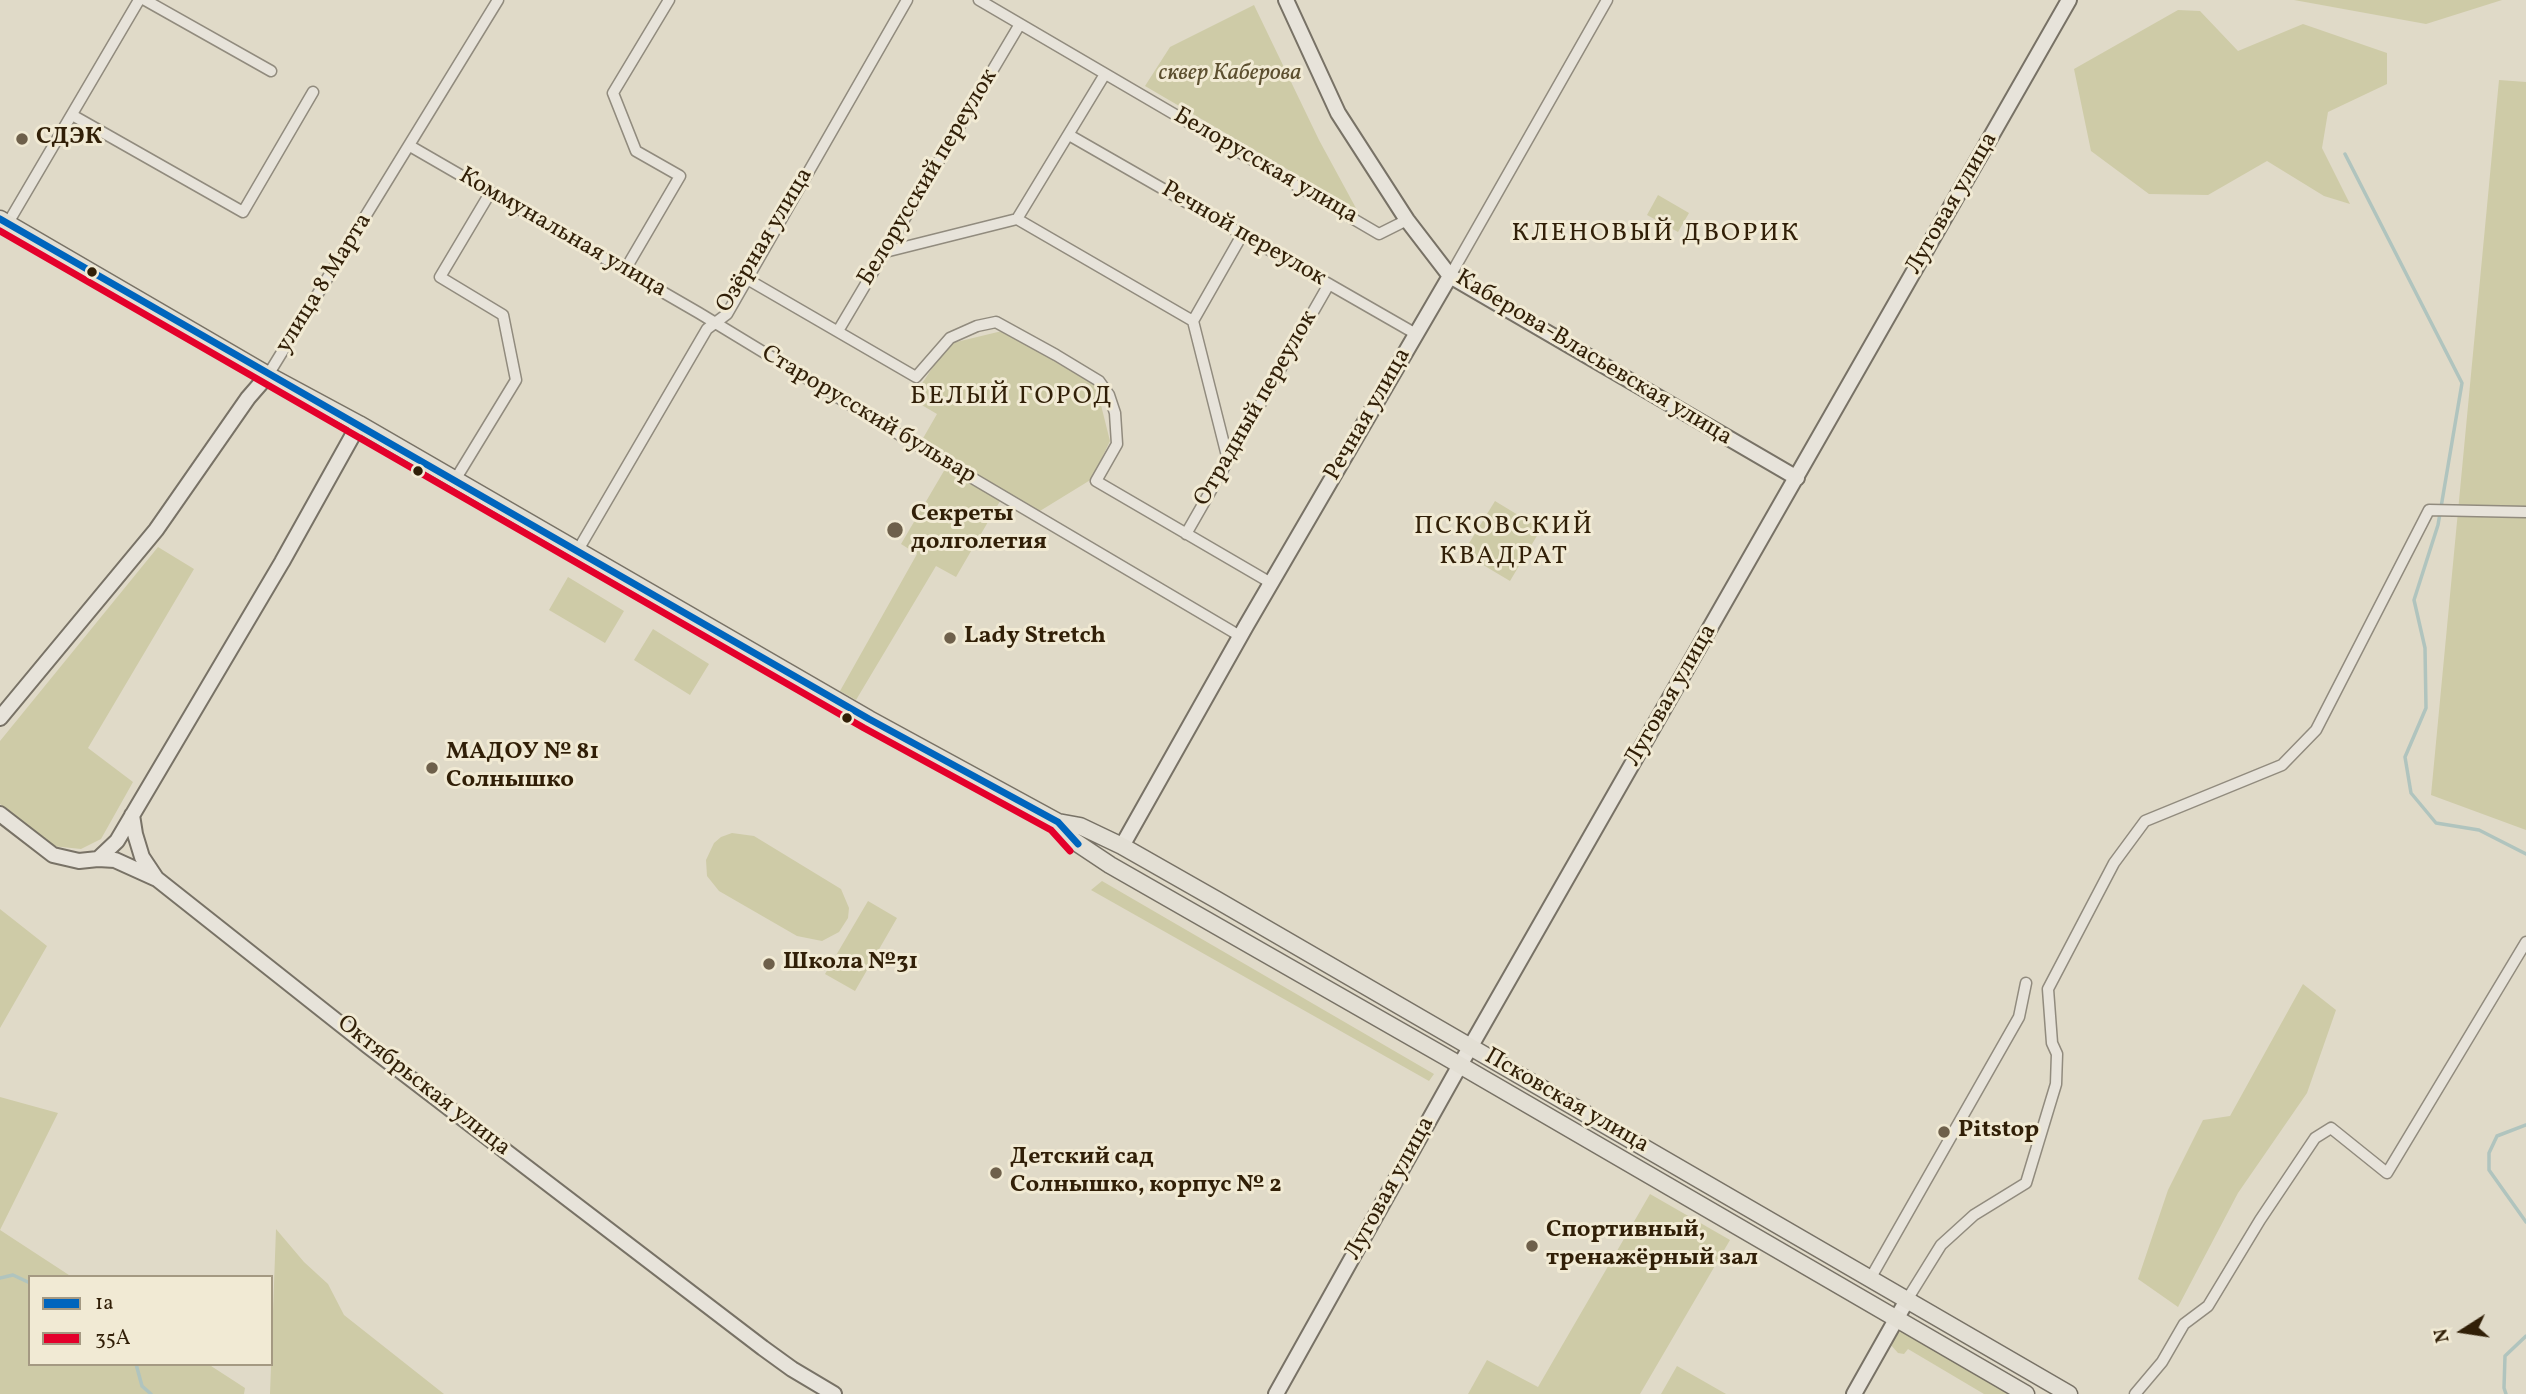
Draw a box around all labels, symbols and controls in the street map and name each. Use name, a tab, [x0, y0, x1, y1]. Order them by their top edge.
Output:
park label: сквер Каберова	[1158, 61, 1302, 89]
street label: Белорусский переулок	[853, 64, 1005, 292]
street label: Белорусская улица	[1167, 102, 1363, 232]
place label: СДЭК	[36, 125, 102, 153]
street label: Луговая улица	[1901, 128, 2005, 280]
marker: СДЭК	[14, 131, 30, 147]
street label: Коммунальная улица	[453, 163, 671, 305]
street label: Озёрная улица	[711, 163, 821, 319]
street label: Речной переулок	[1155, 176, 1331, 294]
street label: улица 8 Марта	[270, 209, 380, 359]
district label: КЛЕНОВЫЙ ДВОРИК	[1513, 219, 1799, 251]
unlabelled marker	[85, 265, 99, 279]
street label: Каберова-Власьевская улица	[1449, 265, 1737, 453]
street label: Отрадный переулок	[1189, 306, 1325, 512]
street label: Старорусский бульвар	[755, 340, 981, 492]
street label: Речная улица	[1319, 344, 1419, 486]
district label: БЕЛЫЙ ГОРОД	[911, 382, 1113, 414]
unlabelled marker	[411, 464, 425, 478]
place label: Секреты долголетия	[911, 502, 1047, 558]
district label: ПСКОВСКИЙ КВАДРАТ	[1415, 512, 1593, 574]
marker: Секреты долголетия	[885, 520, 905, 540]
street label: Луговая улица	[1620, 620, 1724, 772]
place label: Lady Stretch	[964, 624, 1106, 652]
marker: Lady Stretch	[942, 630, 958, 646]
unlabelled marker	[840, 711, 854, 725]
place label: МАДОУ № 81 Солнышко	[446, 740, 599, 796]
marker: МАДОУ № 81 Солнышко	[424, 760, 440, 776]
place label: Школа №31	[783, 950, 918, 978]
marker: Школа №31	[761, 956, 777, 972]
street label: Октябрьская улица	[330, 1010, 516, 1164]
street label: Псковская улица	[1478, 1043, 1654, 1161]
street label: Луговая улица	[1340, 1112, 1442, 1266]
place label: Pitstop	[1958, 1118, 2039, 1146]
marker: Pitstop	[1936, 1124, 1952, 1140]
place label: Детский сад Солнышко, корпус № 2	[1010, 1145, 1282, 1201]
marker: Детский сад Солнышко, корпус № 2	[988, 1165, 1004, 1181]
place label: Спортивный, тренажёрный зал	[1546, 1218, 1758, 1274]
marker: Спортивный, тренажёрный зал	[1524, 1238, 1540, 1254]
legend	[28, 1275, 273, 1366]
text: 1a	[95, 1289, 114, 1318]
north arrow	[2428, 1296, 2498, 1366]
text: 35А	[95, 1324, 131, 1353]
text: N	[2428, 1326, 2457, 1345]

